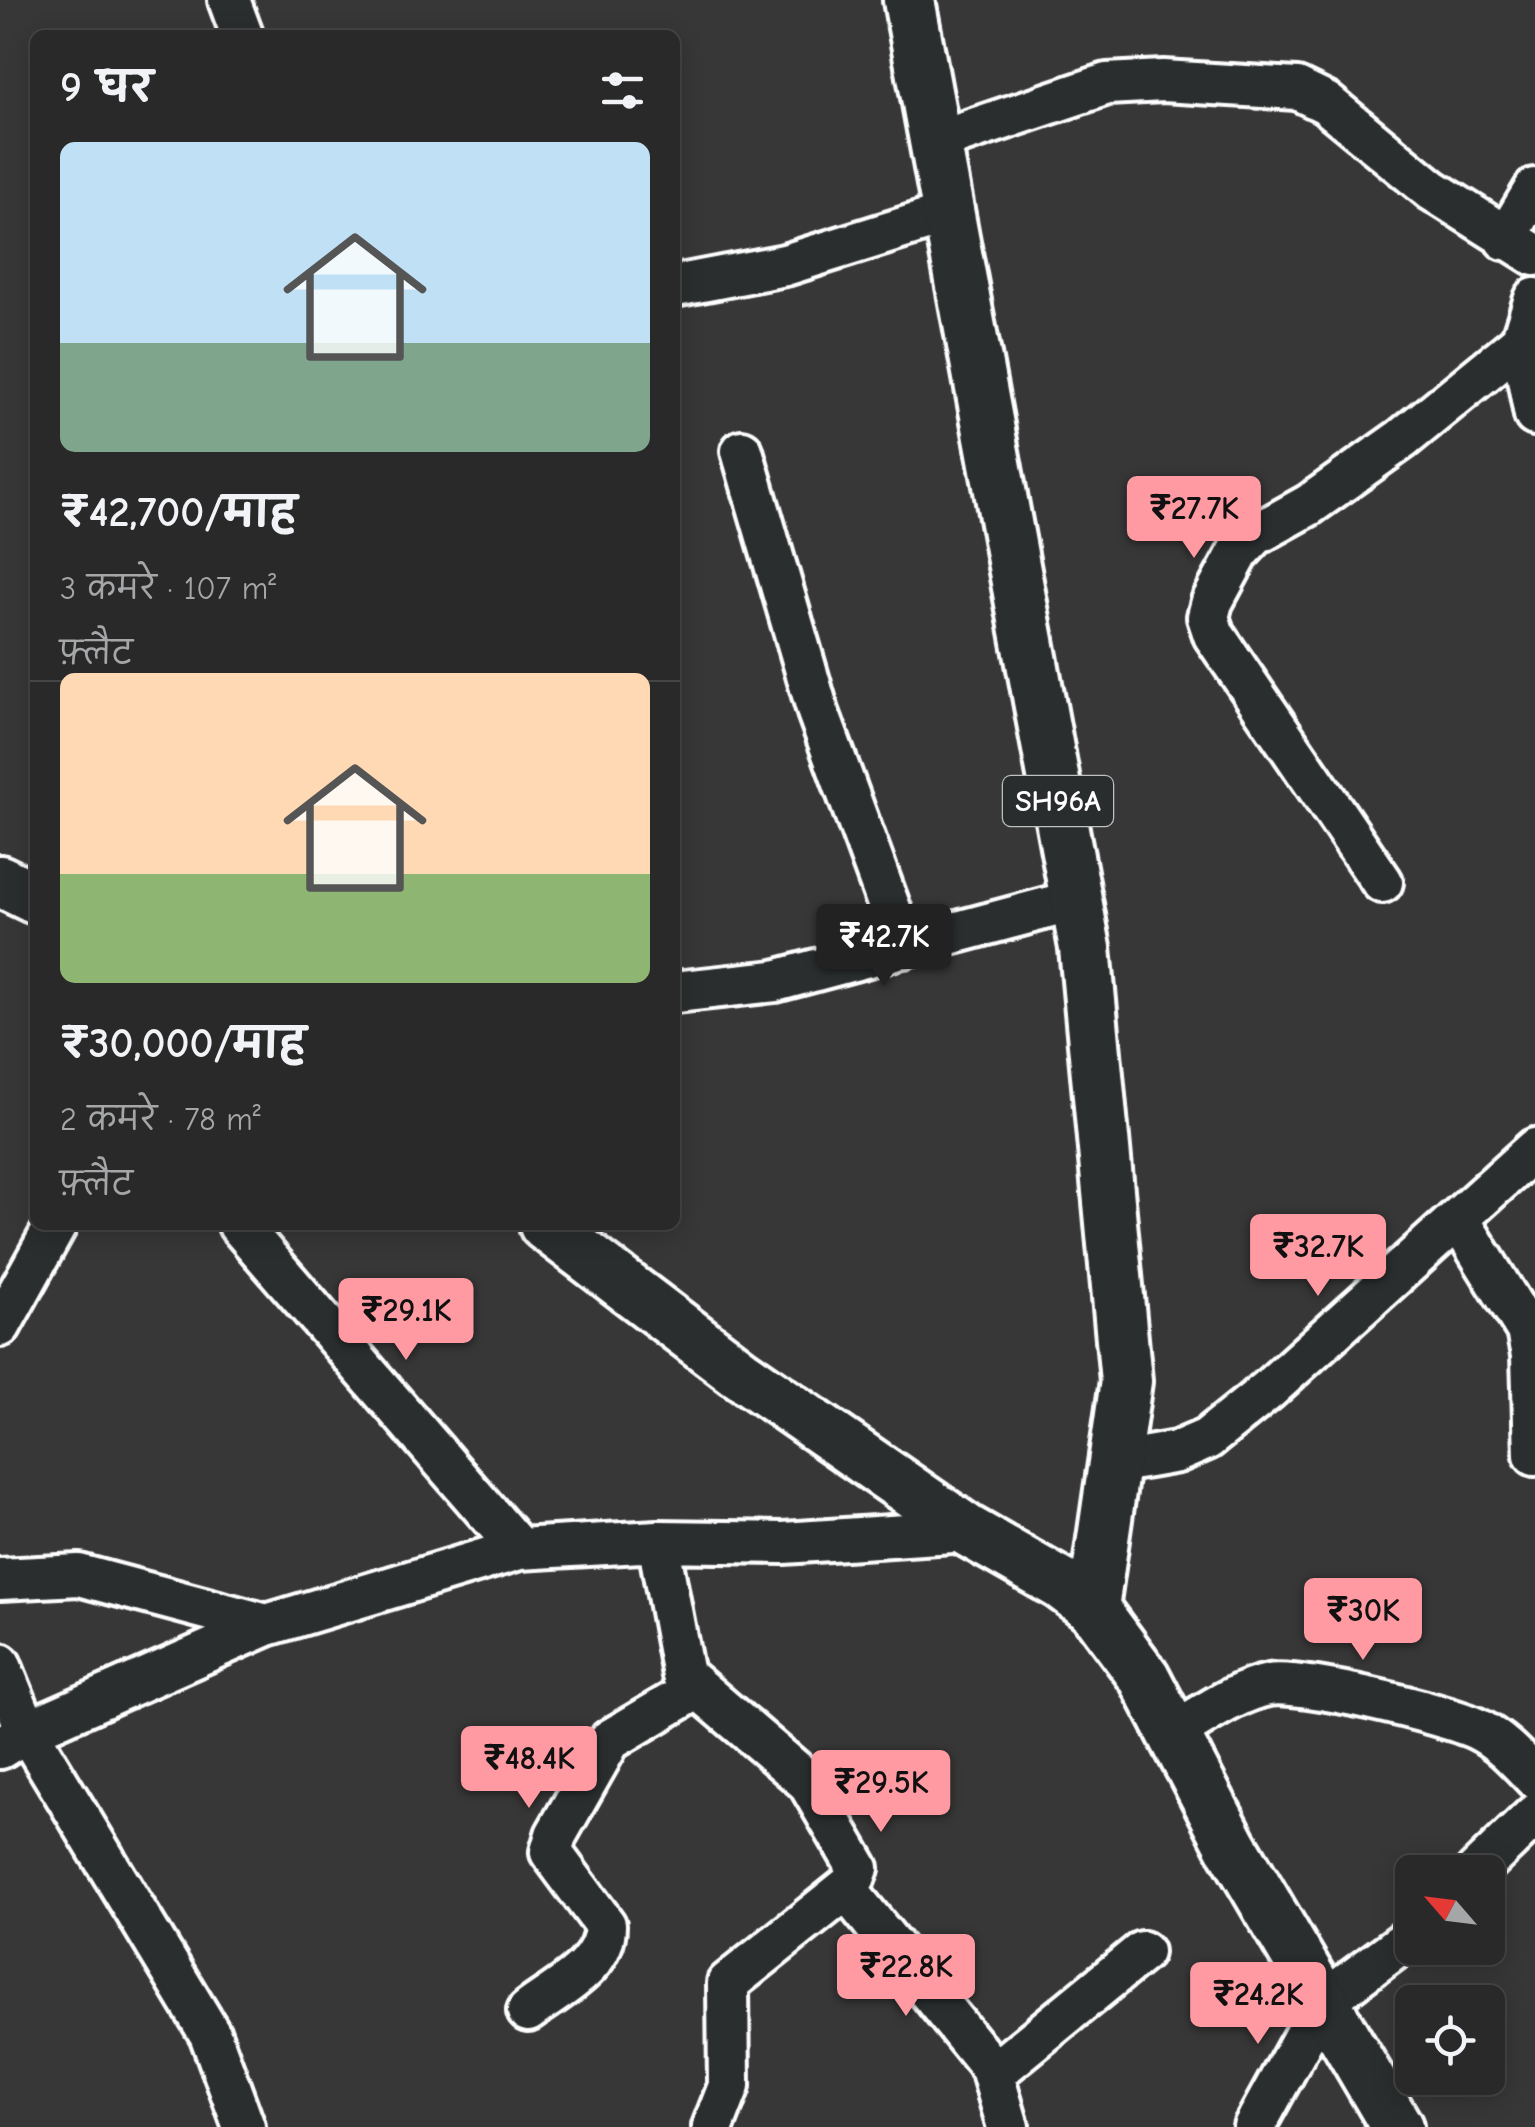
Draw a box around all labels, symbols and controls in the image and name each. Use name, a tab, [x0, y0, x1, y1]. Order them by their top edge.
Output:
text: 9 घर	[60, 63, 153, 112]
icon: filters	[595, 63, 650, 118]
icon: home	[265, 207, 445, 387]
pin: ₹27.7K	[1113, 476, 1275, 561]
text: ₹42,700/माह	[60, 488, 297, 537]
text: ₹27.7K	[1149, 490, 1239, 527]
text: 3 कमरे · 107 m²	[60, 570, 276, 607]
text: फ़्लैट	[60, 635, 133, 672]
icon: home	[265, 738, 445, 918]
road number: SH96A	[1003, 776, 1113, 826]
pin: ₹42.7K	[803, 904, 965, 989]
text: ₹42.7K	[838, 918, 930, 955]
text: ₹30,000/माह	[60, 1019, 306, 1068]
text: 2 कमरे · 78 m²	[60, 1101, 261, 1138]
text: फ़्लैट	[60, 1166, 133, 1203]
pin: ₹32.7K	[1237, 1214, 1399, 1299]
text: ₹32.7K	[1272, 1228, 1364, 1265]
pin: ₹29.1K	[325, 1278, 487, 1363]
text: ₹29.1K	[360, 1292, 452, 1329]
pin: ₹30K	[1304, 1578, 1422, 1663]
text: ₹30K	[1326, 1592, 1400, 1629]
pin: ₹48.4K	[448, 1726, 610, 1811]
text: ₹48.4K	[483, 1740, 575, 1777]
pin: ₹29.5K	[800, 1750, 962, 1835]
text: ₹29.5K	[833, 1764, 929, 1801]
north arrow	[1395, 1855, 1505, 1965]
map controls	[1395, 1855, 1505, 2095]
pin: ₹22.8K	[825, 1934, 987, 2019]
text: ₹22.8K	[859, 1948, 953, 1985]
pin: ₹24.2K	[1177, 1962, 1339, 2047]
text: ₹24.2K	[1212, 1976, 1304, 2013]
button: locate	[1395, 1985, 1505, 2095]

